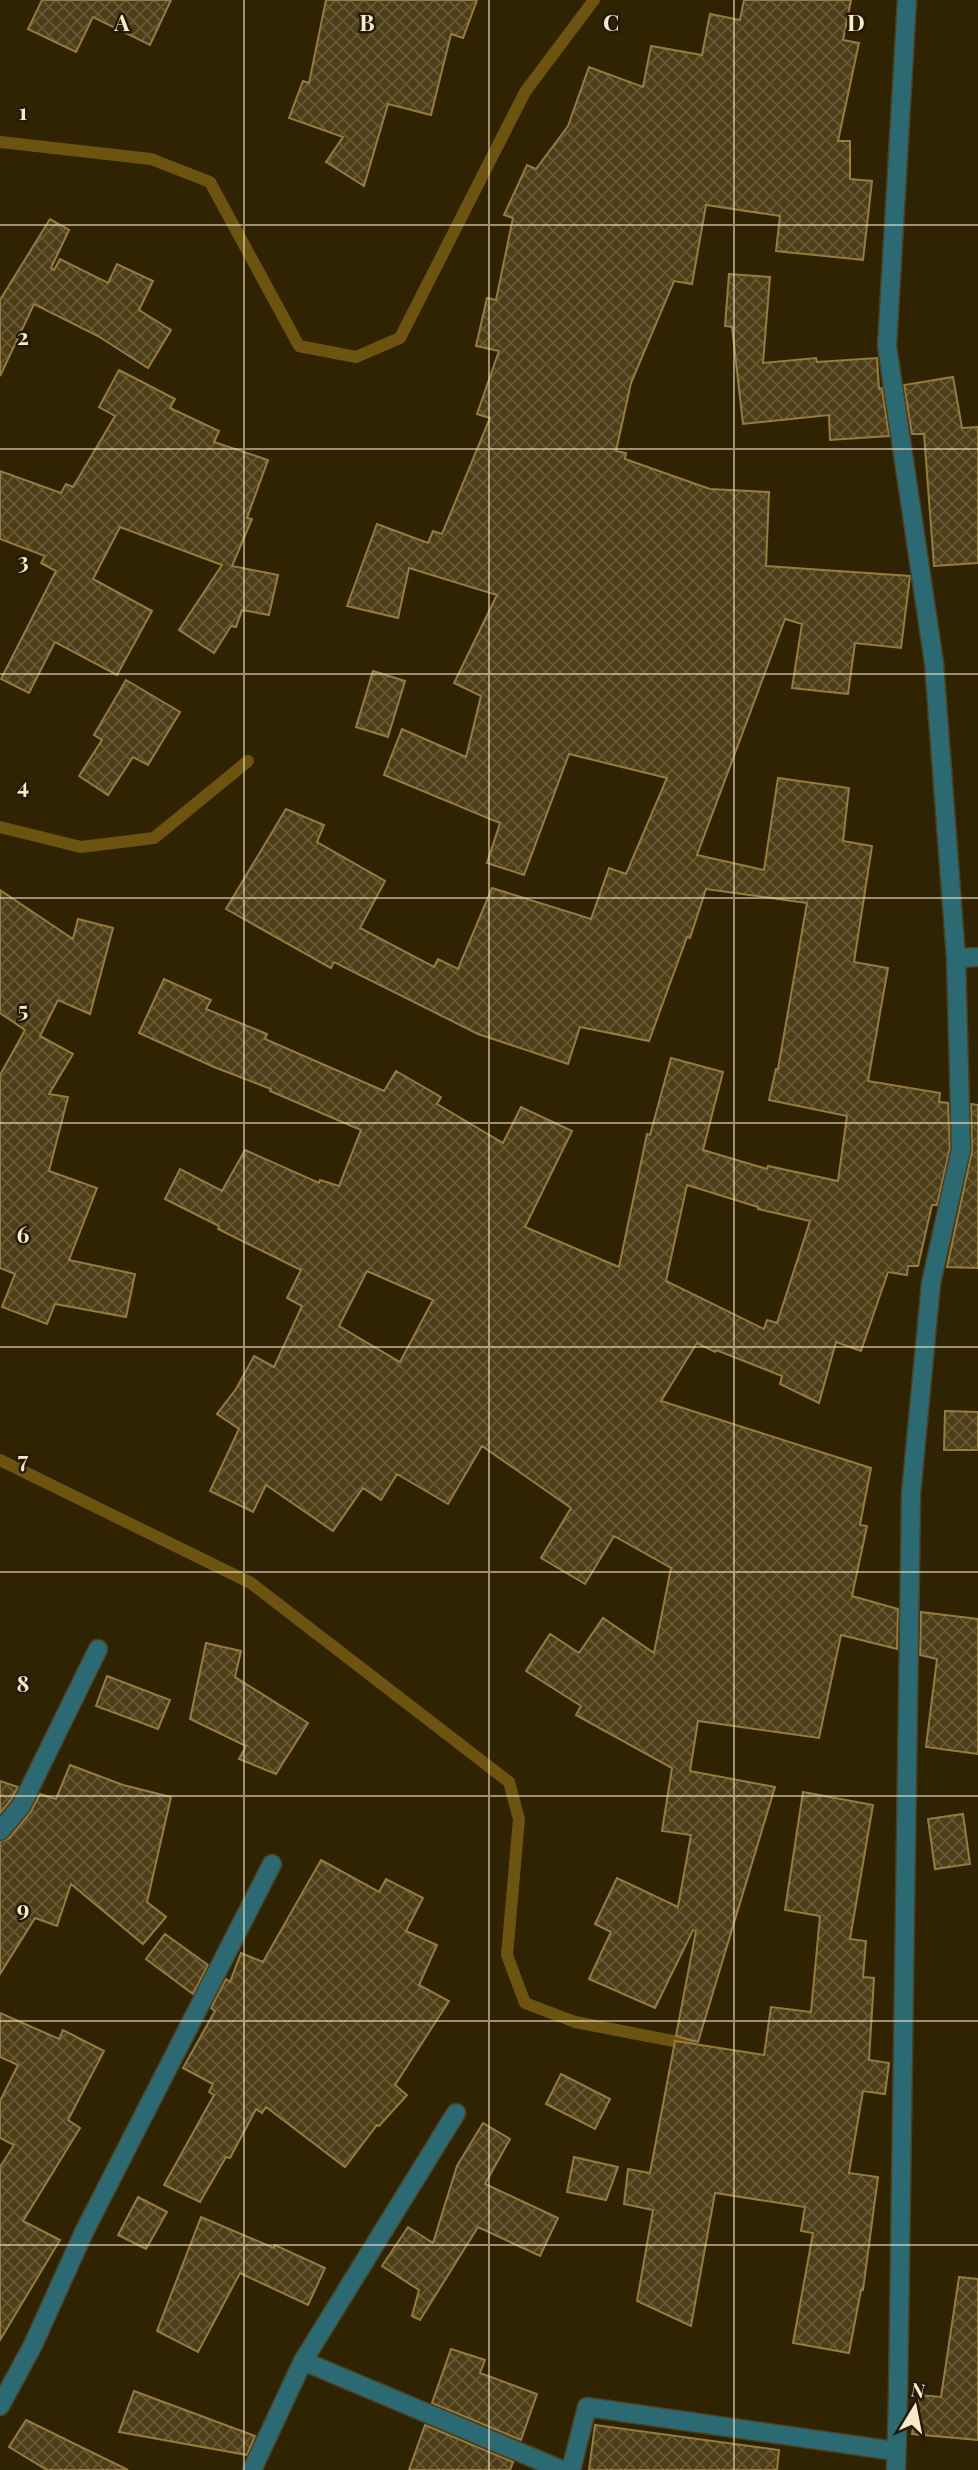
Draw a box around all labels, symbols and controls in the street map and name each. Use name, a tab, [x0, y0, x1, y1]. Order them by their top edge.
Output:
text: A	[113, 6, 130, 37]
text: B	[359, 6, 375, 37]
text: C	[603, 6, 619, 37]
text: D	[847, 6, 865, 37]
text: 1	[19, 95, 28, 126]
text: 2	[17, 320, 29, 351]
text: 3	[17, 544, 29, 575]
text: 4	[17, 769, 29, 800]
text: 5	[18, 993, 28, 1024]
text: 6	[17, 1218, 30, 1249]
text: 7	[18, 1443, 29, 1474]
text: 8	[17, 1667, 29, 1698]
text: 9	[17, 1892, 29, 1923]
north arrow	[880, 2372, 950, 2442]
text: N	[909, 2375, 927, 2403]

